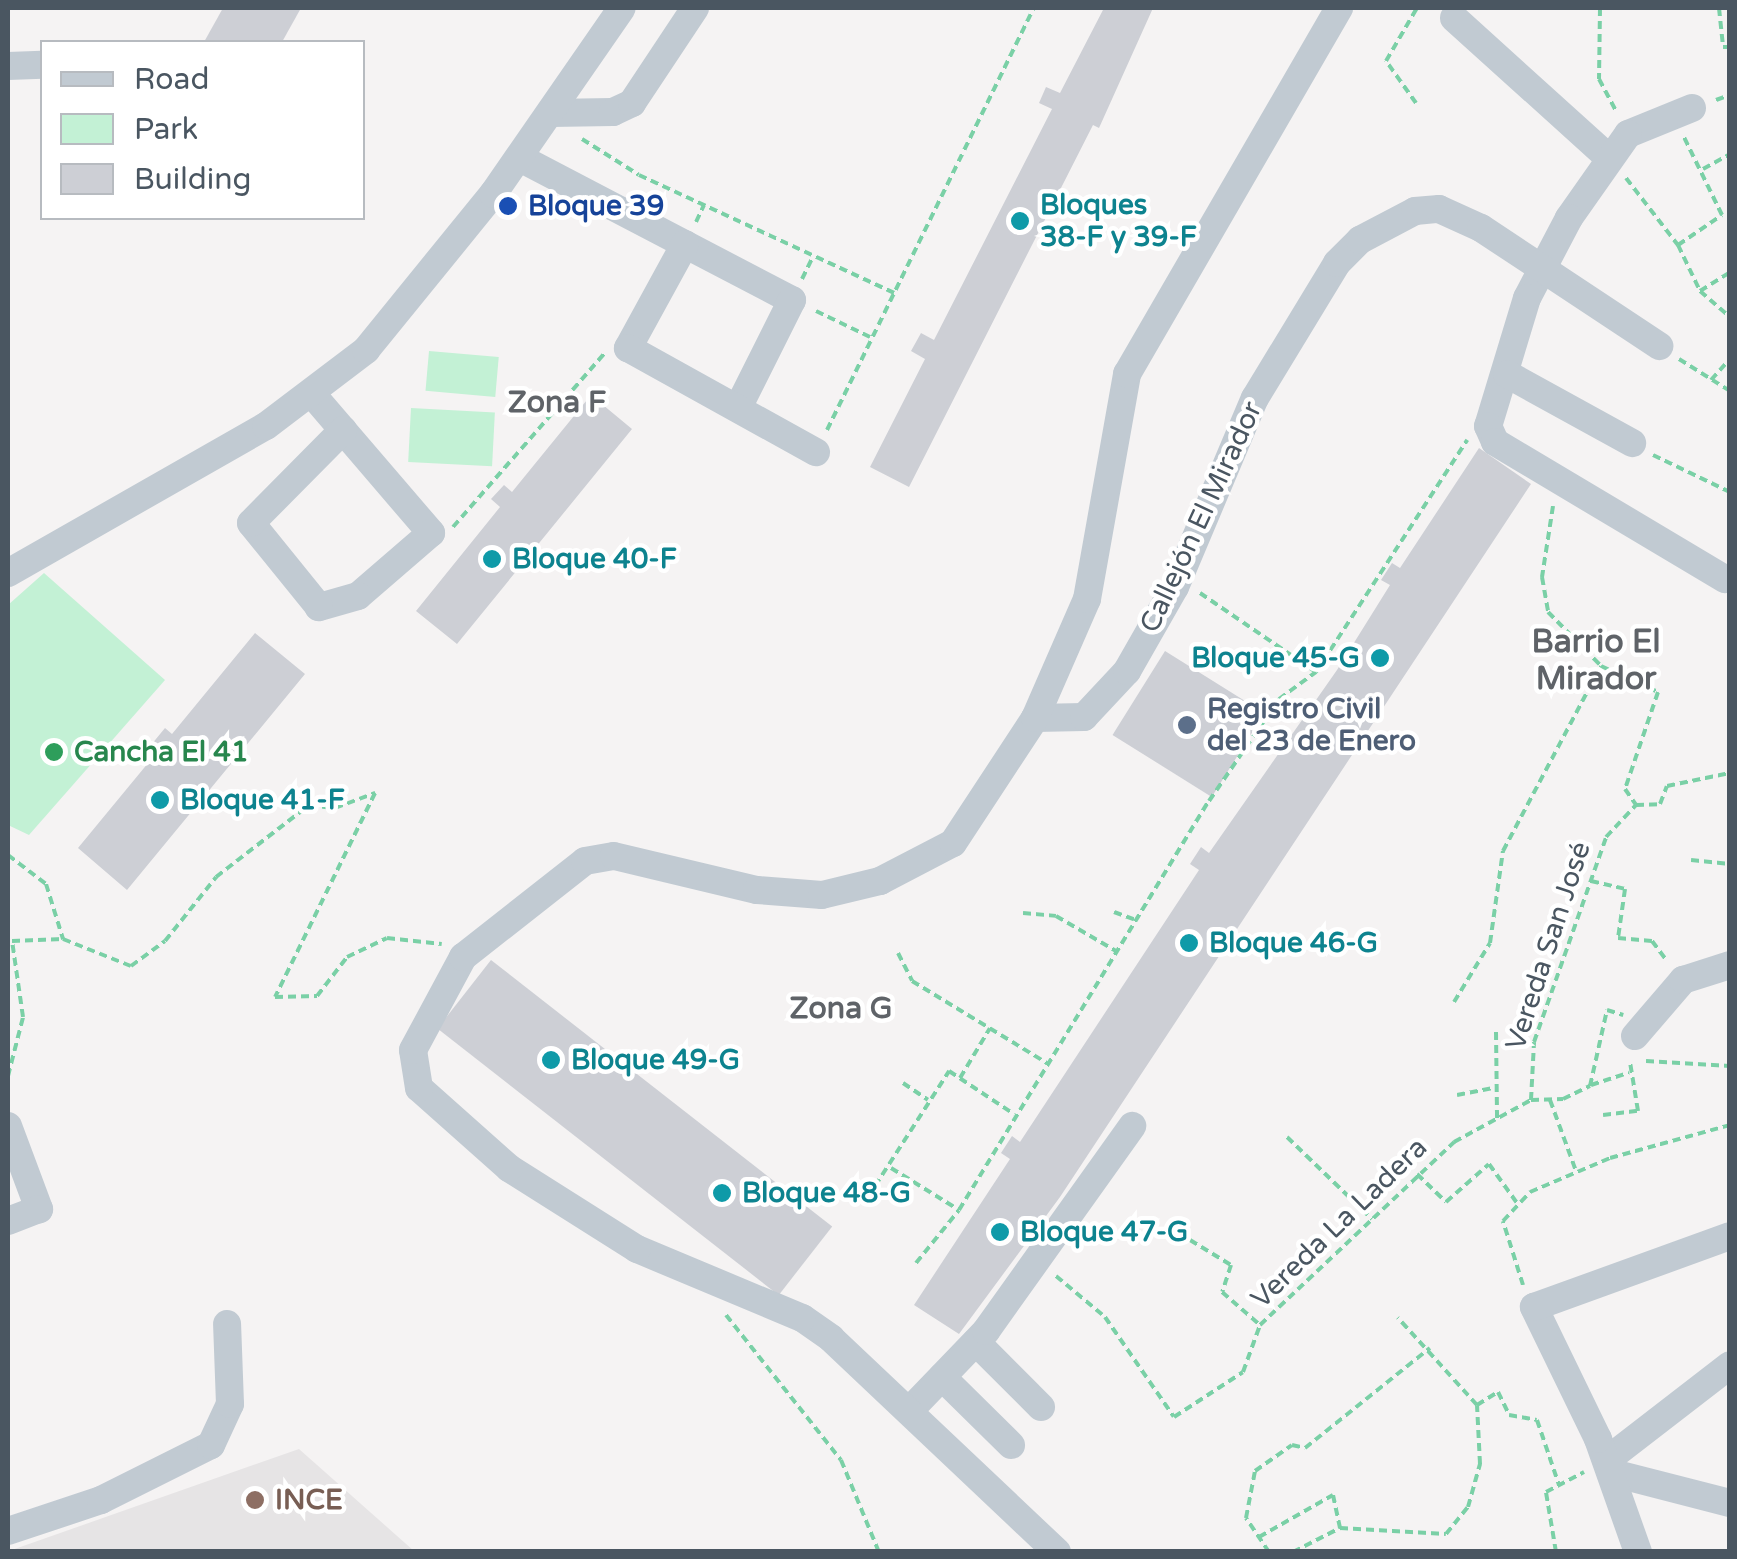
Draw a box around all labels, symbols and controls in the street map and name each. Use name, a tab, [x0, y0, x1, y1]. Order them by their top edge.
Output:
legend	[40, 40, 365, 220]
text: Road	[134, 61, 209, 98]
text: Park	[134, 111, 198, 148]
text: Building	[134, 161, 251, 198]
place label: Bloques 38-F y 39-F	[1040, 188, 1197, 254]
place label: Bloque 39	[528, 189, 664, 223]
marker: Bloque 39	[497, 195, 519, 217]
marker: Bloques 38-F y 39-F	[1009, 210, 1031, 232]
district label: Zona F	[508, 385, 606, 421]
street label: Callejón El Mirador	[1133, 396, 1269, 638]
place label: Bloque 40-F	[512, 542, 677, 576]
marker: Bloque 40-F	[481, 548, 503, 570]
district label: Barrio El Mirador	[1532, 624, 1660, 699]
place label: Bloque 45-G	[1191, 641, 1360, 675]
marker: Bloque 45-G	[1369, 647, 1391, 669]
place label: Registro Civil del 23 de Enero	[1207, 692, 1416, 758]
marker: Registro Civil del 23 de Enero	[1176, 714, 1198, 736]
place label: Cancha El 41	[74, 735, 249, 769]
marker: Cancha El 41	[43, 741, 65, 763]
place label: Bloque 41-F	[180, 783, 345, 817]
marker: Bloque 41-F	[149, 789, 171, 811]
street label: Vereda San José	[1498, 837, 1598, 1055]
place label: Bloque 46-G	[1209, 926, 1378, 960]
marker: Bloque 46-G	[1178, 932, 1200, 954]
district label: Zona G	[789, 991, 893, 1027]
place label: Bloque 49-G	[571, 1043, 740, 1077]
marker: Bloque 49-G	[540, 1049, 562, 1071]
street label: Vereda La Ladera	[1244, 1130, 1434, 1316]
place label: Bloque 48-G	[742, 1176, 911, 1210]
marker: Bloque 48-G	[711, 1182, 733, 1204]
place label: Bloque 47-G	[1020, 1215, 1188, 1249]
marker: Bloque 47-G	[989, 1221, 1011, 1243]
place label: INCE	[275, 1483, 343, 1517]
marker: INCE	[244, 1489, 266, 1511]

